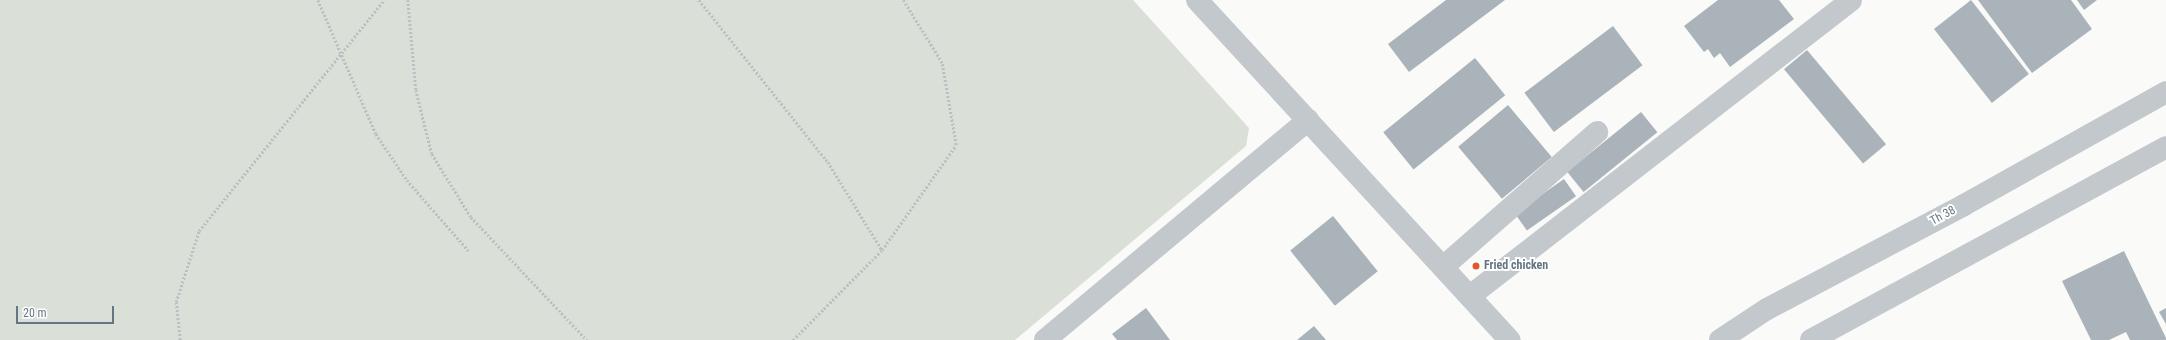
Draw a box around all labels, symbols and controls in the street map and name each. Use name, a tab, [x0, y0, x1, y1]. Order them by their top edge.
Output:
street label: Th 38	[1928, 203, 1958, 229]
place label: Fried chicken	[1484, 259, 1548, 273]
marker: Fried chicken	[1471, 261, 1481, 271]
scale bar	[18, 298, 116, 324]
text: 20 m	[23, 306, 47, 320]

